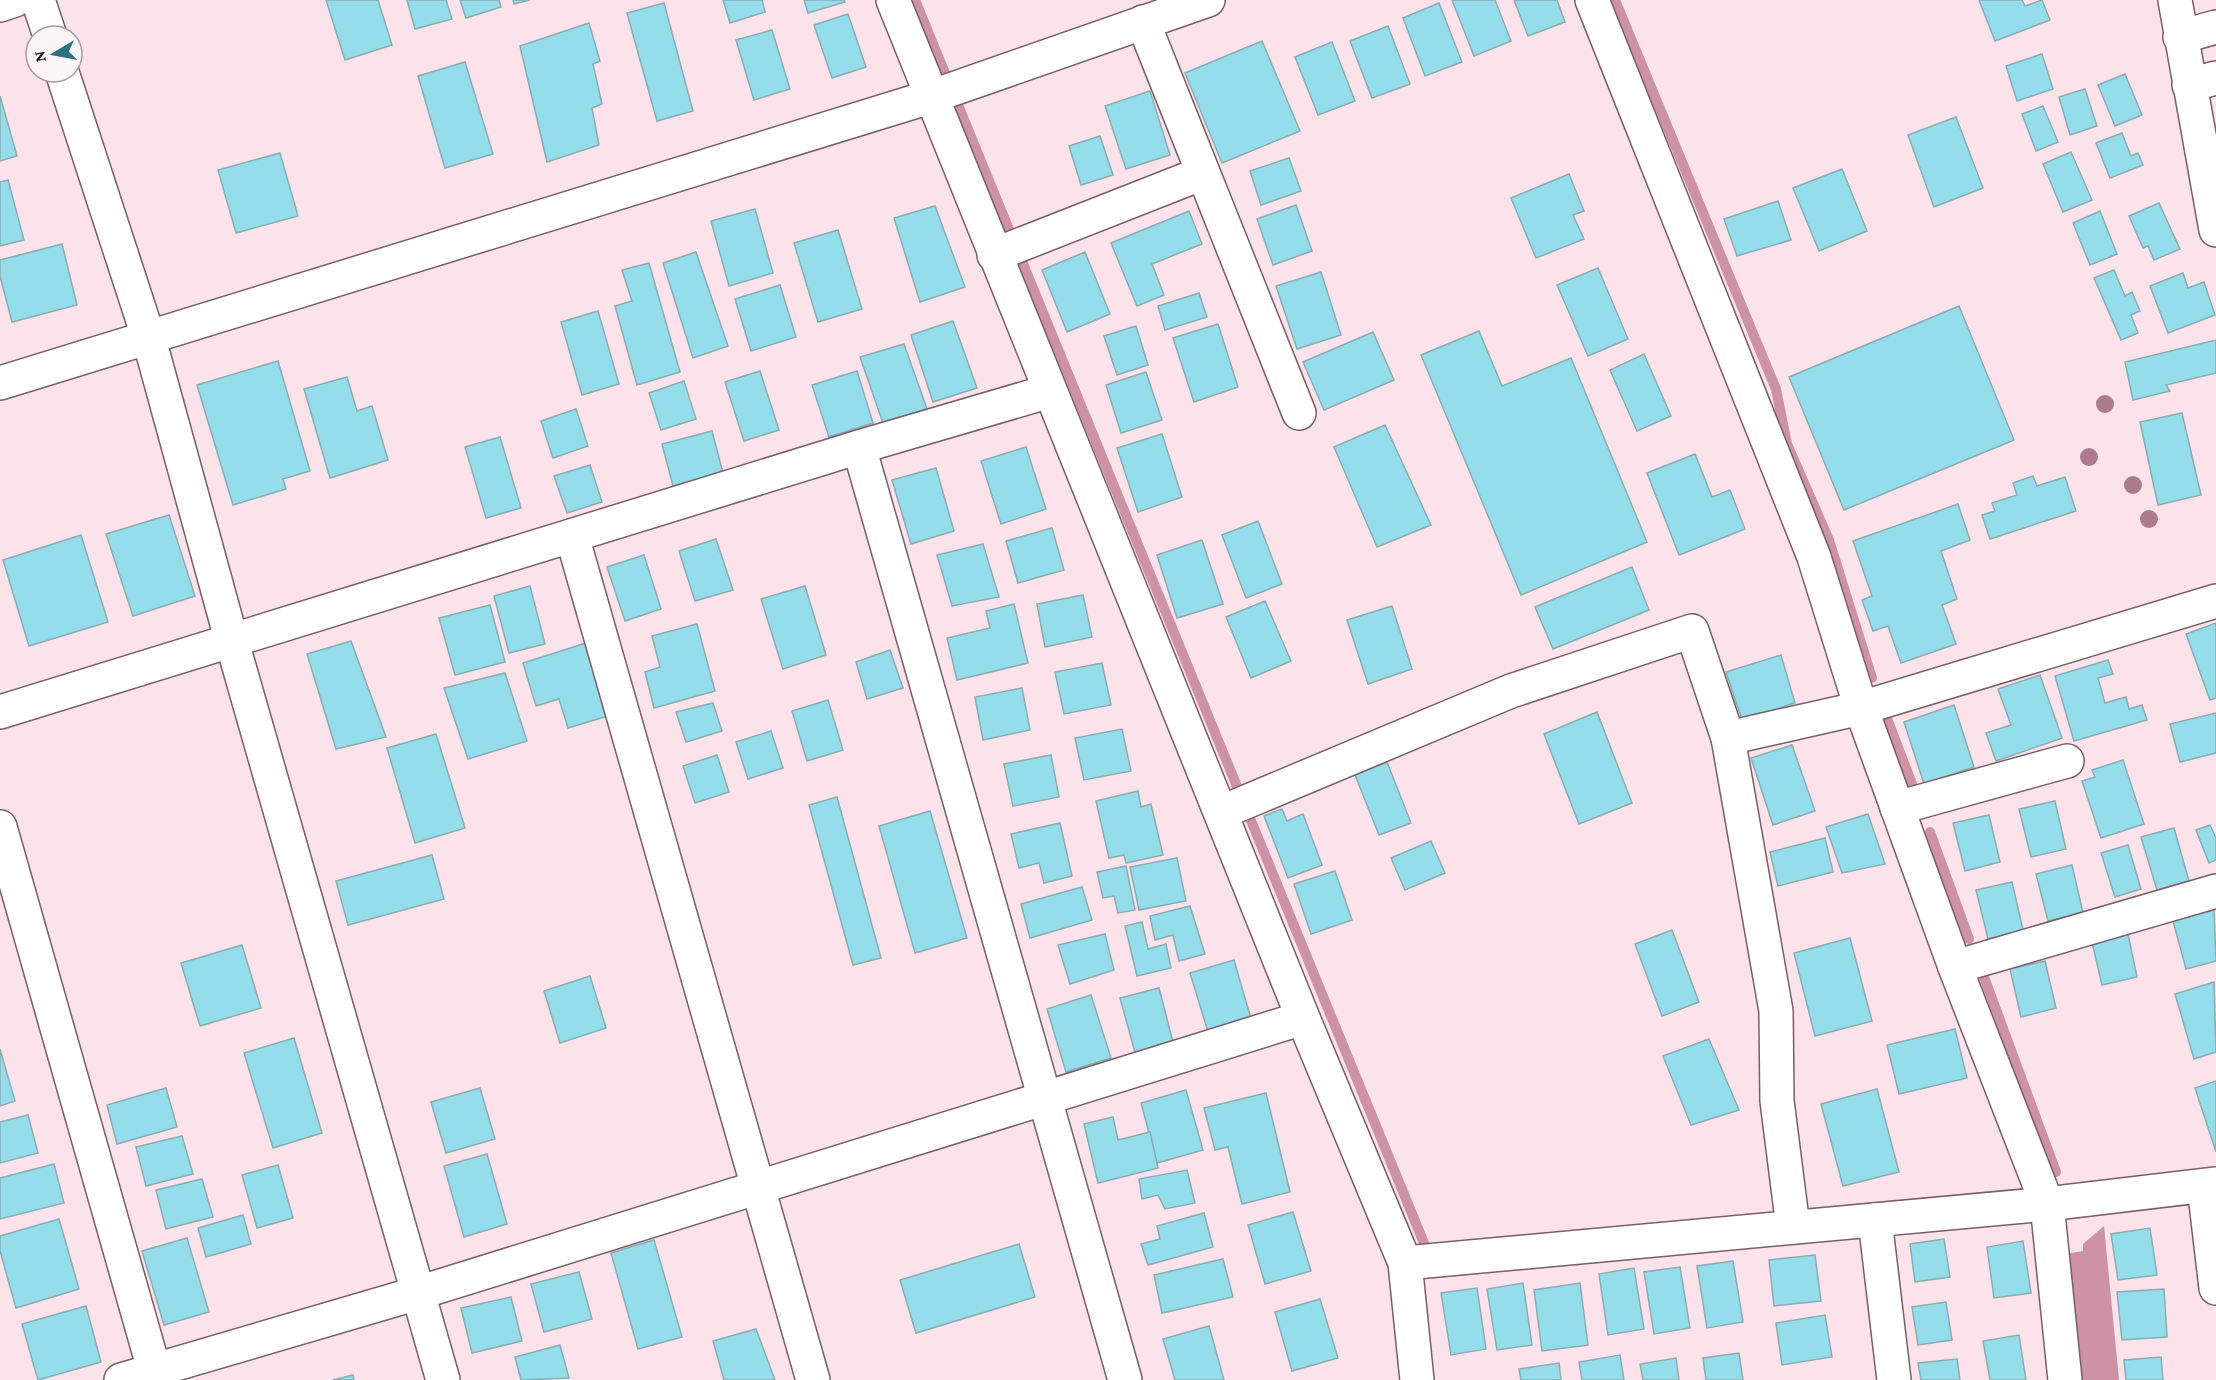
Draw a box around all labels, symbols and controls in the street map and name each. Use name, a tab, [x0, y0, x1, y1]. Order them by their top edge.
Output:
north arrow	[24, 24, 84, 84]
text: N	[30, 50, 49, 63]

